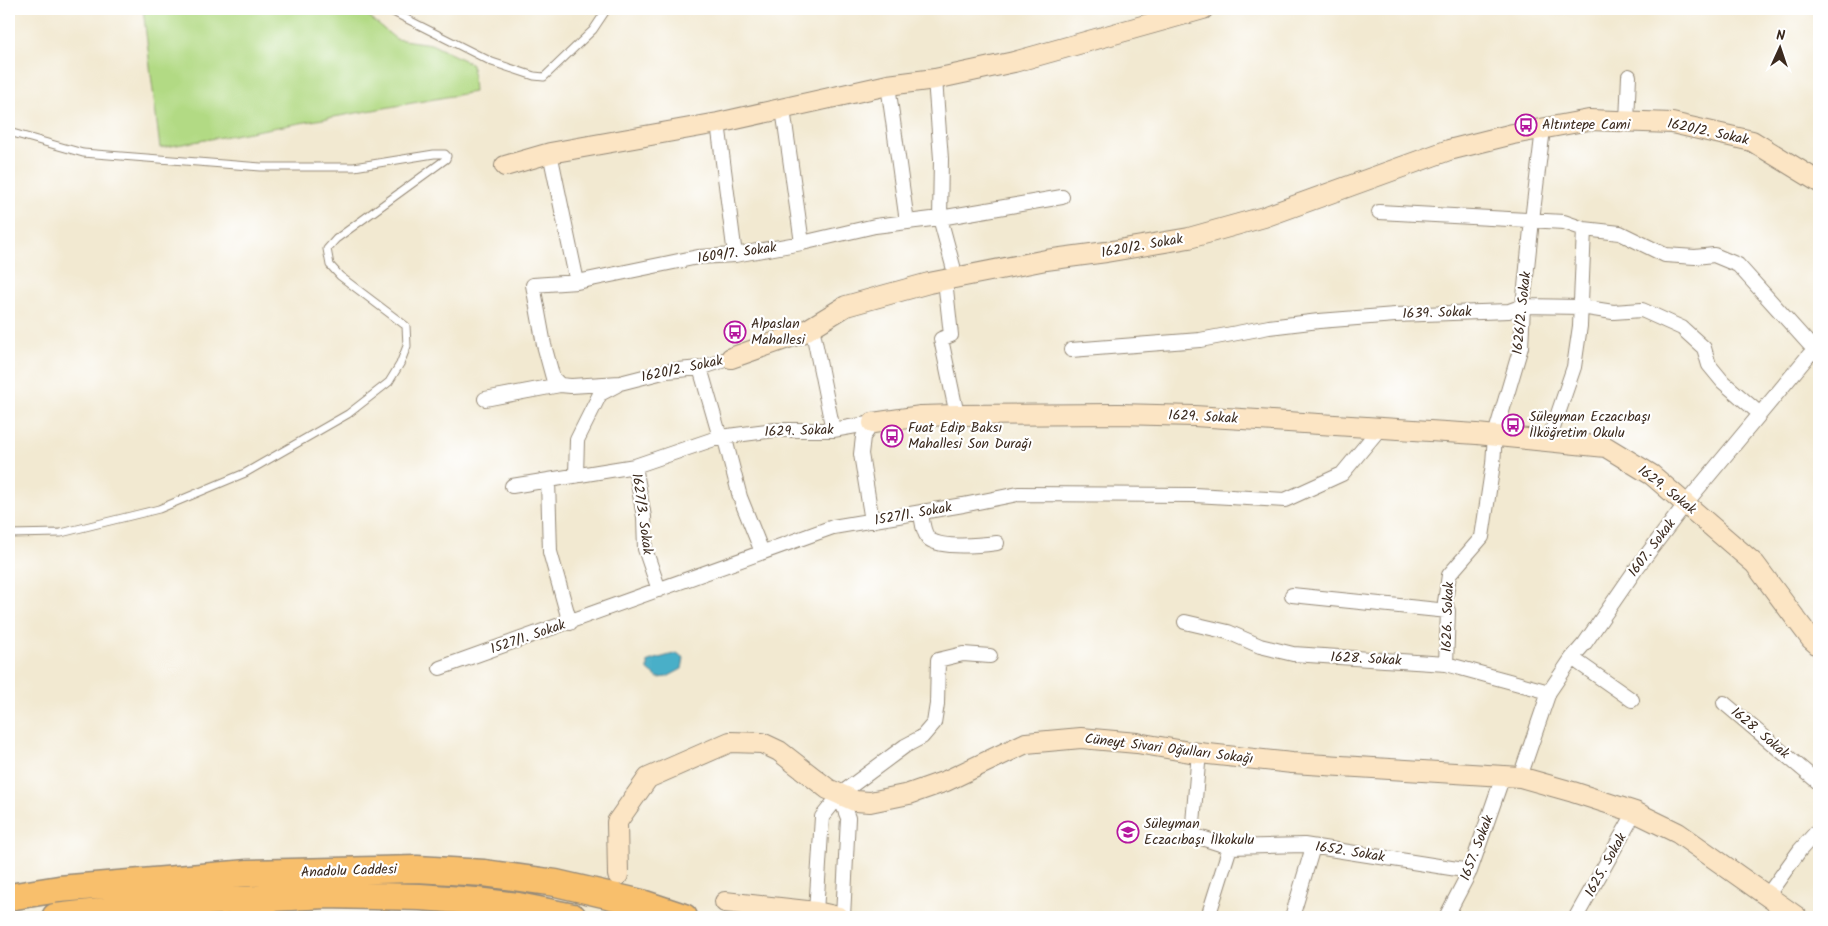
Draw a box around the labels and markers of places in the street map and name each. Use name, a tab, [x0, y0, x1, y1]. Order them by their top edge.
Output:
bus stop icon: Altıntepe Cami	[1514, 113, 1538, 137]
place label: Altıntepe Cami	[1542, 114, 1631, 136]
place label: Alpaslan Mahallesi	[751, 313, 806, 351]
bus stop icon: Alpaslan Mahallesi	[723, 320, 747, 344]
place label: Süleyman Eczacıbaşı İlköğretim Okulu	[1529, 406, 1651, 444]
bus stop icon: Süleyman Eczacıbaşı İlköğretim Okulu	[1501, 413, 1525, 437]
place label: Fuat Edip Baksı Mahallesi Son Durağı	[908, 417, 1032, 455]
bus stop icon: Fuat Edip Baksı Mahallesi Son Durağı	[880, 424, 904, 448]
place label: Süleyman Eczacıbaşı İlkokulu	[1144, 813, 1255, 851]
school or university icon: Süleyman Eczacıbaşı İlkokulu	[1116, 820, 1140, 844]

